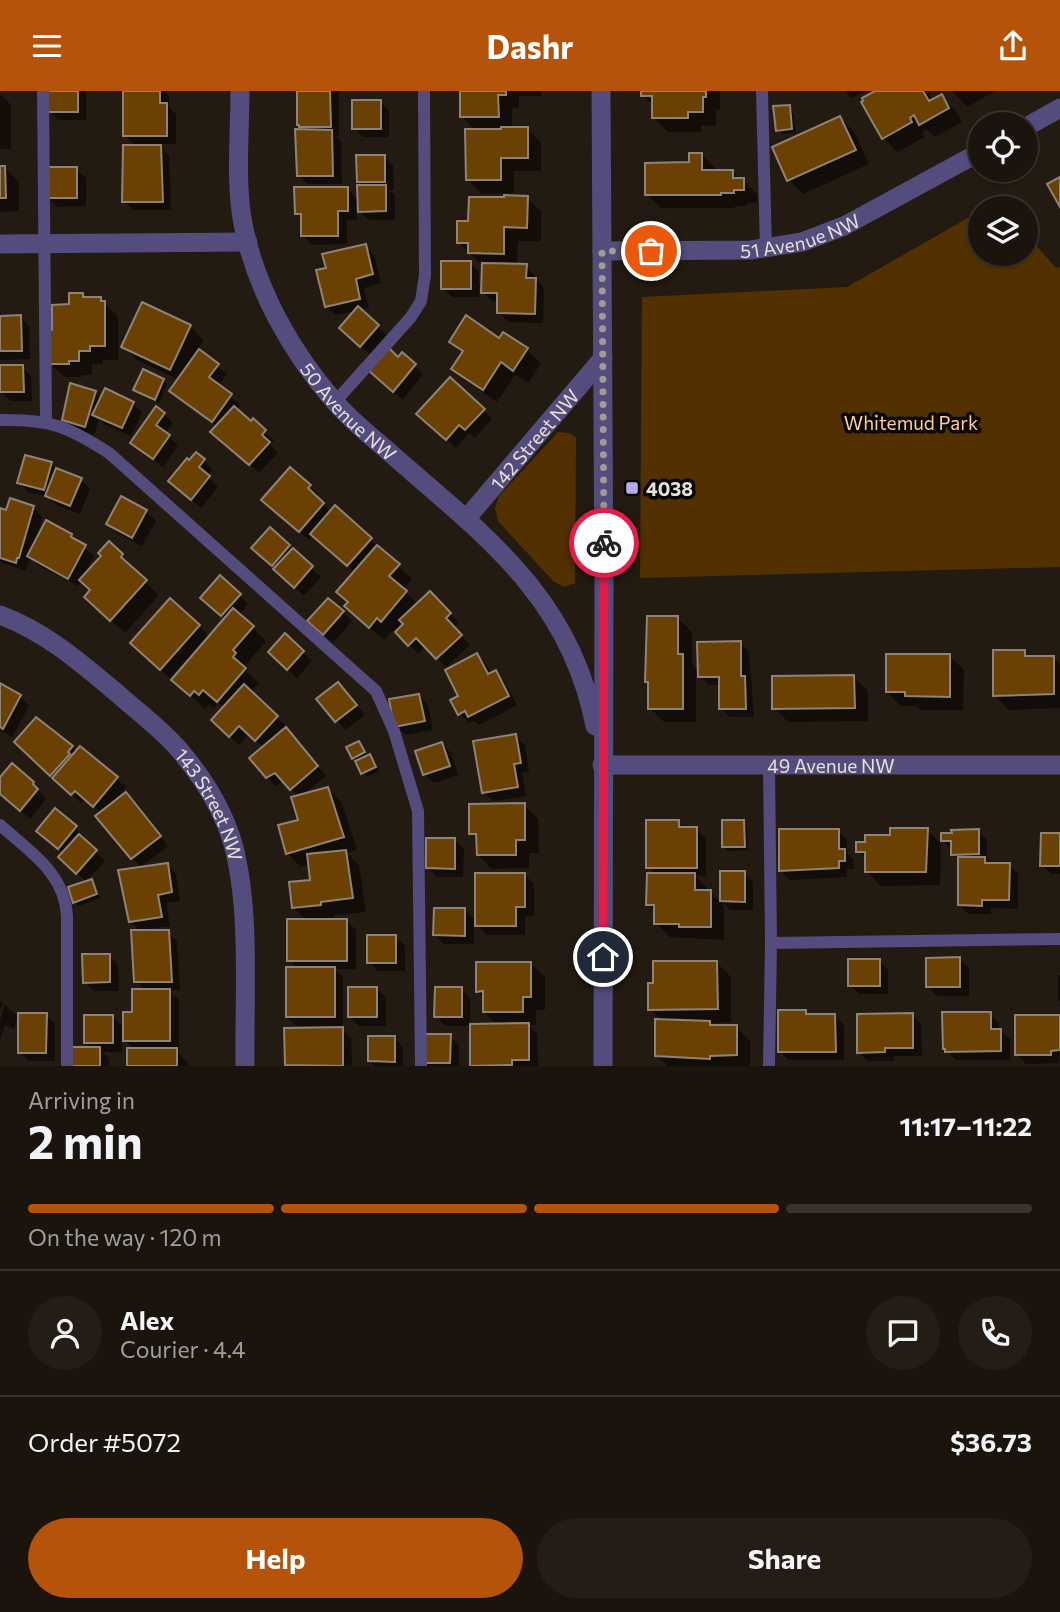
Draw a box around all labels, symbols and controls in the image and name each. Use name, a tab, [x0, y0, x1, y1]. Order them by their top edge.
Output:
text: Dashr	[487, 26, 573, 66]
icon: menu	[28, 27, 66, 65]
icon: share	[994, 27, 1032, 65]
map controls	[968, 112, 1038, 266]
button: locate	[968, 112, 1038, 182]
button: layers	[968, 196, 1038, 266]
street label: 51 Avenue NW	[740, 208, 864, 262]
pin	[621, 221, 681, 281]
icon: bag	[632, 232, 670, 270]
street label: 50 Avenue NW	[296, 358, 401, 465]
street label: 142 Street NW	[485, 384, 583, 494]
park label: Whitemud Park	[844, 411, 978, 434]
place label: 4038	[646, 477, 693, 500]
marker: 4038	[624, 480, 640, 496]
courier	[569, 508, 639, 578]
icon: bike	[585, 524, 623, 562]
street label: 143 Street NW	[171, 743, 248, 863]
street label: 49 Avenue NW	[767, 754, 895, 777]
pin	[573, 927, 633, 987]
icon: home	[584, 938, 622, 976]
text: Arriving in	[28, 1086, 135, 1114]
text: 11:17–11:22	[900, 1110, 1032, 1141]
text: 2 min	[28, 1112, 143, 1168]
text: On the way · 120 m	[28, 1223, 222, 1251]
button: person	[28, 1296, 102, 1370]
button: chat	[866, 1296, 940, 1370]
button: phone	[958, 1296, 1032, 1370]
text: Alex	[120, 1304, 174, 1335]
text: Courier · 4.4	[120, 1335, 246, 1363]
text: Order #5072	[28, 1426, 181, 1457]
text: $36.73	[950, 1426, 1032, 1457]
button: Help	[28, 1518, 523, 1598]
button: Share	[537, 1518, 1032, 1598]

